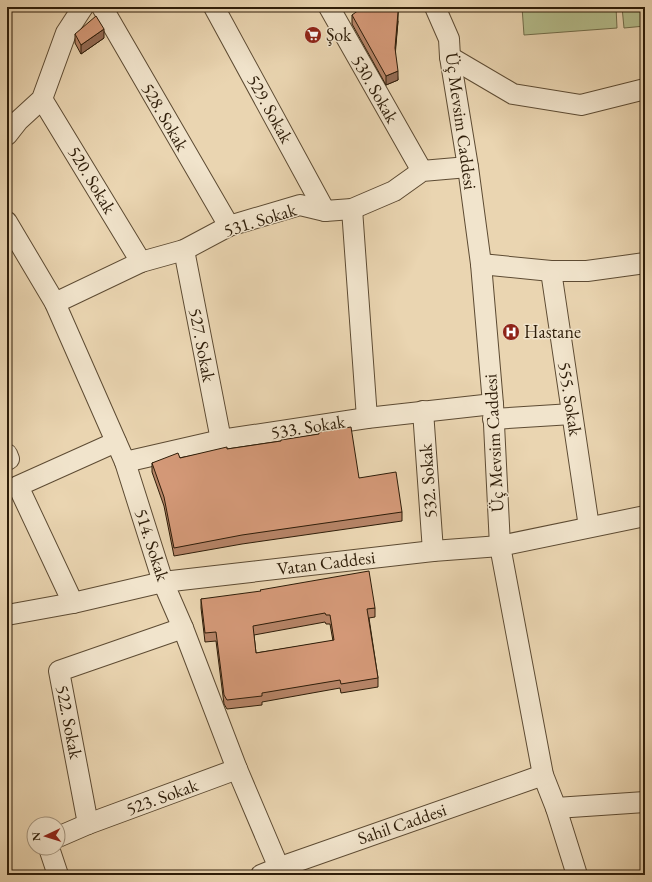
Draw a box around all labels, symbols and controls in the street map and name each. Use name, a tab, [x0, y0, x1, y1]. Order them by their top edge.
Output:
place label: Şok	[326, 23, 352, 46]
supermarket icon: Şok	[303, 25, 323, 45]
street label: 530. Sokak	[347, 51, 404, 127]
street label: Üç Mevsim Caddesi	[440, 51, 483, 192]
street label: 529. Sokak	[242, 70, 299, 147]
street label: 528. Sokak	[137, 79, 194, 155]
street label: 520. Sokak	[63, 142, 122, 218]
street label: 531. Sokak	[221, 197, 299, 241]
street label: 527. Sokak	[184, 306, 221, 384]
place label: Hastane	[524, 320, 581, 343]
hospital icon: Hastane	[501, 322, 521, 342]
street label: 555. Sokak	[553, 360, 588, 438]
street label: Üç Mevsim Caddesi	[478, 373, 509, 513]
street label: 533. Sokak	[269, 409, 347, 444]
street label: 532. Sokak	[413, 442, 442, 519]
street label: 514. Sokak	[130, 506, 175, 584]
street label: Vatan Caddesi	[275, 545, 377, 580]
street label: 522. Sokak	[51, 683, 88, 761]
street label: 523. Sokak	[123, 773, 201, 820]
street label: Sahil Caddesi	[354, 797, 450, 849]
north arrow	[26, 816, 66, 856]
text: N	[29, 832, 43, 842]

